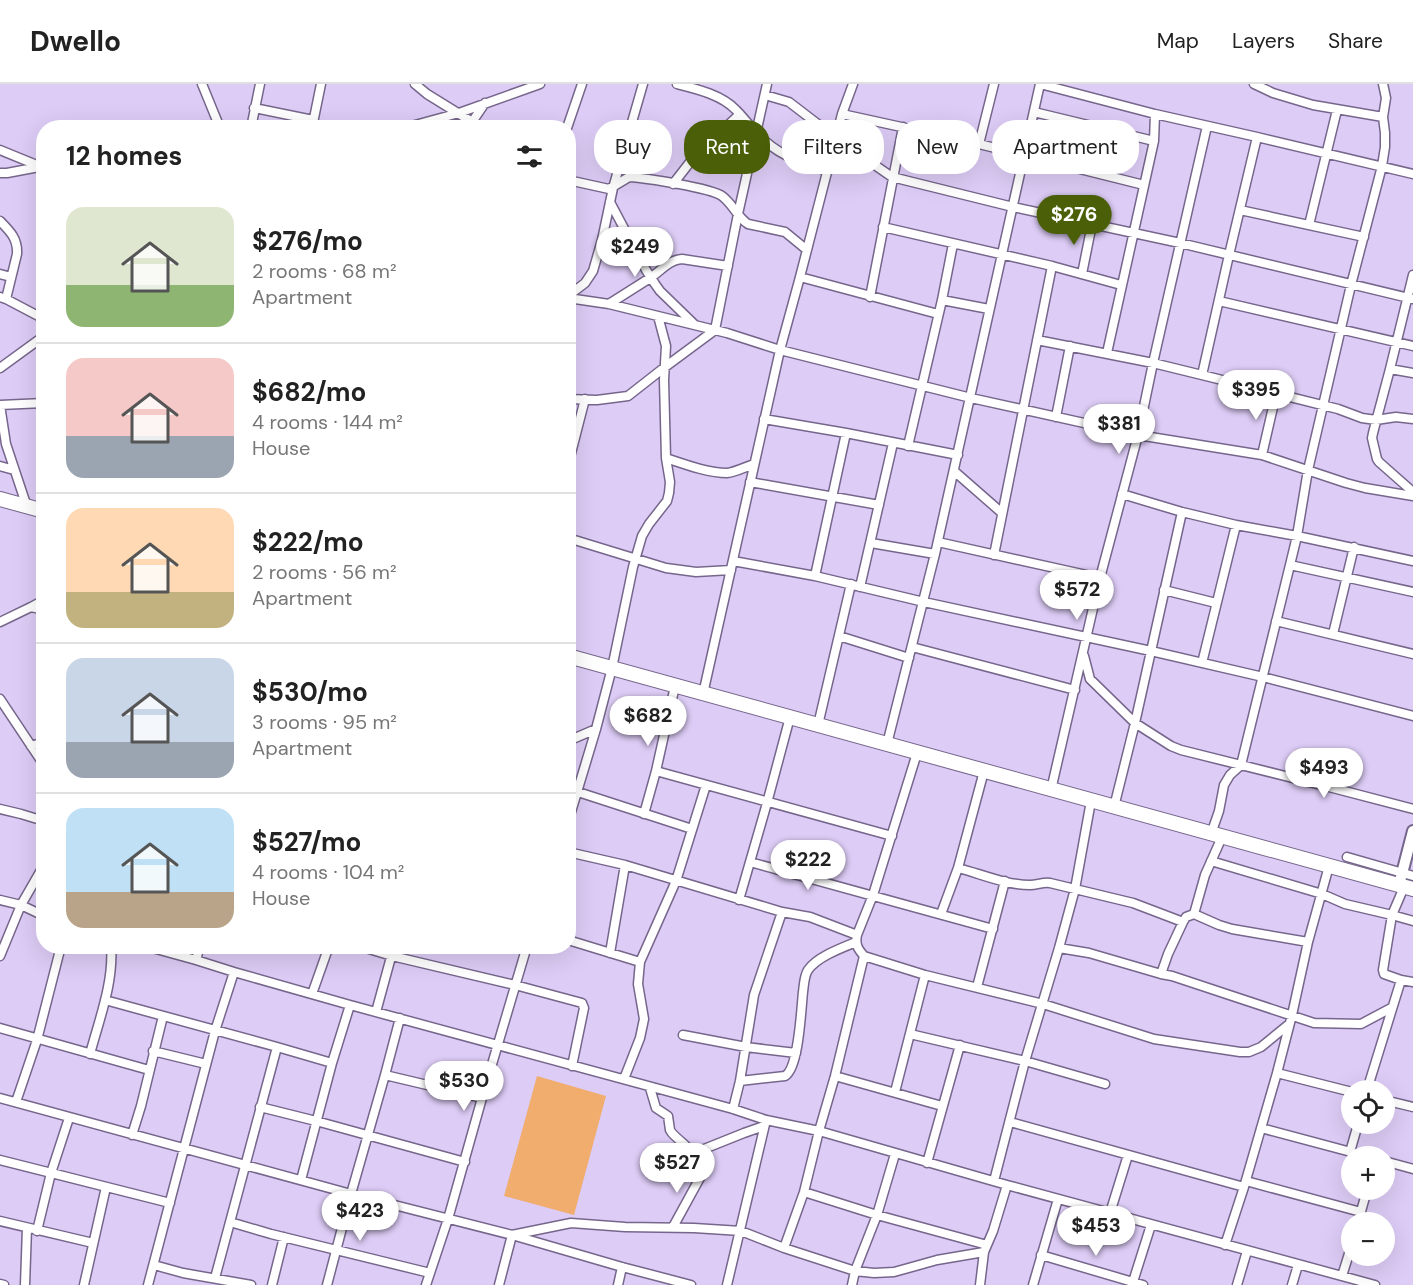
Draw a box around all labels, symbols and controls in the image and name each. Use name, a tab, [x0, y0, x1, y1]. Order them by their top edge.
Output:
text: Dwello	[30, 23, 121, 60]
text: Map	[1157, 27, 1199, 55]
text: Layers	[1232, 27, 1295, 55]
text: Share	[1328, 27, 1383, 55]
chip: Buy	[594, 120, 672, 174]
chip: Rent	[684, 120, 770, 174]
chip: Filters	[782, 120, 884, 174]
chip: New	[896, 120, 980, 174]
chip: Apartment	[992, 120, 1139, 174]
text: 12 homes	[66, 139, 182, 173]
icon: filters	[513, 140, 546, 173]
pin: $276	[1038, 195, 1110, 246]
text: $276	[1051, 201, 1097, 227]
text: $276/mo	[252, 224, 363, 258]
pin: $249	[599, 227, 671, 278]
icon: home	[114, 231, 186, 303]
text: $249	[610, 233, 660, 259]
text: 2 rooms · 68 m²	[252, 258, 397, 284]
text: Apartment	[252, 284, 352, 310]
pin: $395	[1220, 370, 1292, 421]
text: $682/mo	[252, 375, 366, 409]
text: $395	[1232, 376, 1280, 402]
icon: home	[114, 382, 186, 454]
pin: $381	[1083, 404, 1155, 455]
text: 4 rooms · 144 m²	[252, 409, 403, 435]
text: $381	[1097, 410, 1141, 436]
text: House	[252, 435, 310, 461]
text: $222/mo	[252, 525, 364, 559]
icon: home	[114, 532, 186, 604]
text: 2 rooms · 56 m²	[252, 559, 397, 585]
pin: $572	[1041, 570, 1113, 621]
text: $572	[1054, 576, 1100, 602]
text: Apartment	[252, 585, 352, 611]
text: $530/mo	[252, 675, 368, 709]
icon: home	[114, 682, 186, 754]
pin: $682	[612, 696, 684, 747]
text: $682	[624, 702, 672, 728]
text: 3 rooms · 95 m²	[252, 709, 397, 735]
text: Apartment	[252, 735, 352, 761]
pin: $493	[1288, 748, 1360, 799]
text: $493	[1299, 754, 1349, 780]
text: $527/mo	[252, 825, 361, 859]
icon: home	[114, 832, 186, 904]
pin: $222	[772, 840, 844, 891]
text: $222	[785, 846, 831, 872]
text: 4 rooms · 104 m²	[252, 859, 404, 885]
text: House	[252, 885, 310, 911]
pin: $530	[428, 1061, 500, 1112]
text: $530	[439, 1067, 489, 1093]
map controls	[1341, 1080, 1395, 1266]
button: locate	[1341, 1080, 1395, 1134]
pin: $527	[641, 1143, 713, 1194]
button: +	[1341, 1146, 1395, 1200]
text: $527	[654, 1149, 700, 1175]
pin: $423	[324, 1191, 396, 1242]
text: $423	[336, 1197, 384, 1223]
pin: $453	[1060, 1206, 1132, 1257]
text: $453	[1071, 1212, 1121, 1238]
button: −	[1341, 1212, 1395, 1266]

